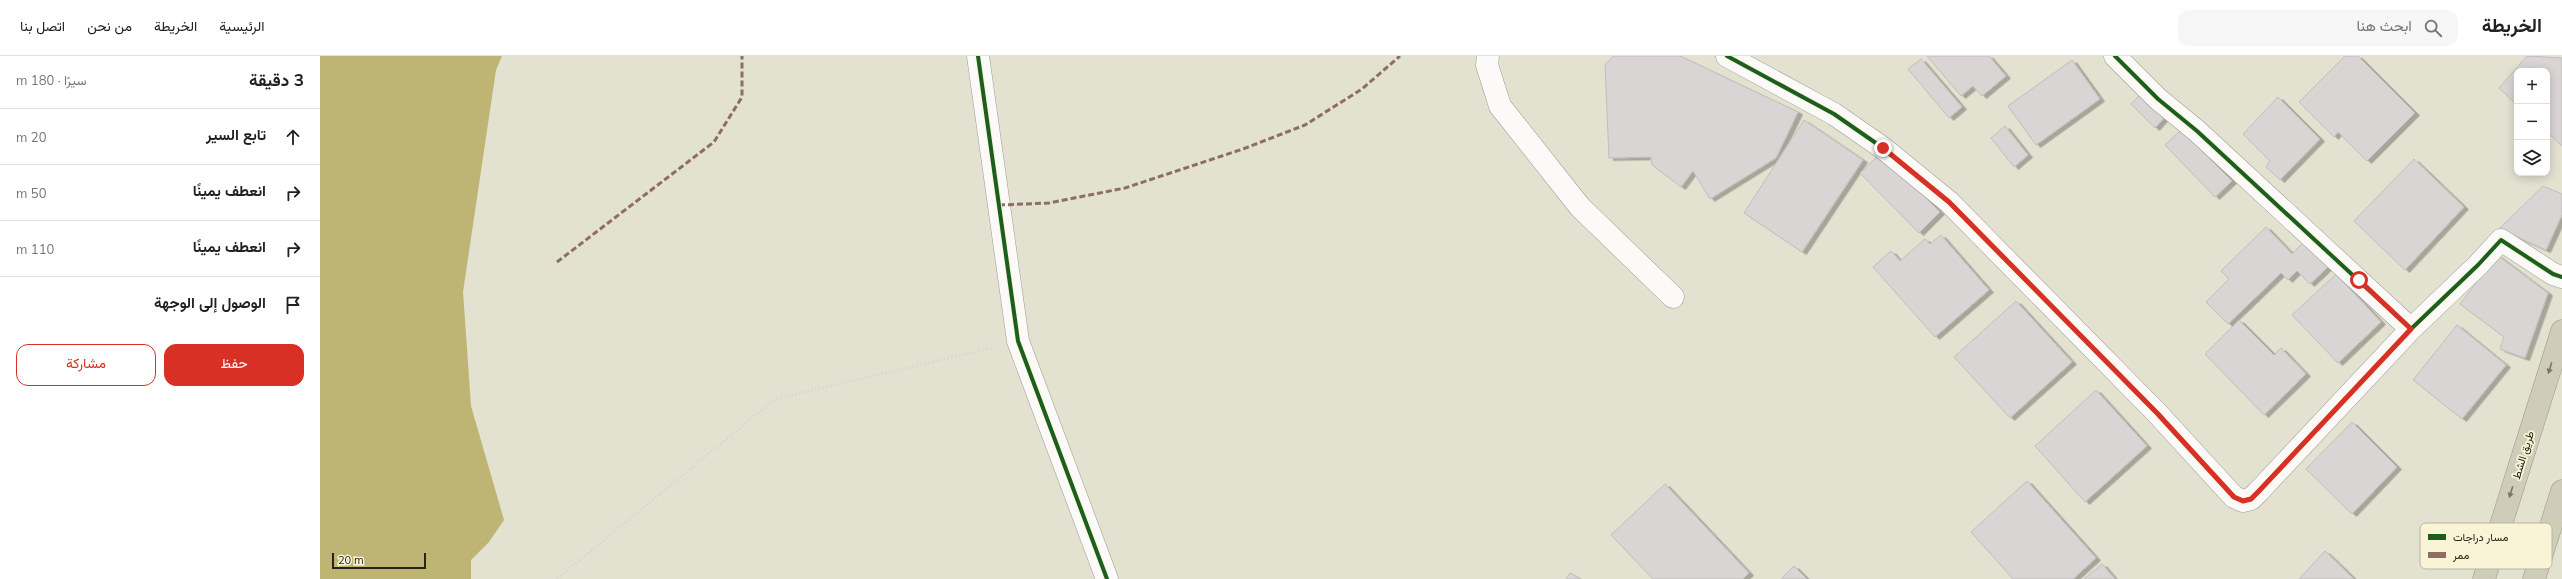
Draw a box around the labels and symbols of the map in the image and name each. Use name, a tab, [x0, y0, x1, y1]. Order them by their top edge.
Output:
route end	[1874, 139, 1892, 157]
route start	[2350, 271, 2368, 289]
one-way arrow	[2547, 362, 2553, 374]
street label: طريق الشط	[2509, 429, 2537, 481]
one-way arrow	[2508, 486, 2514, 498]
legend	[2420, 523, 2552, 569]
text: مسار دراجات	[2453, 530, 2508, 544]
text: ممر	[2452, 548, 2470, 562]
scale bar	[332, 551, 426, 570]

